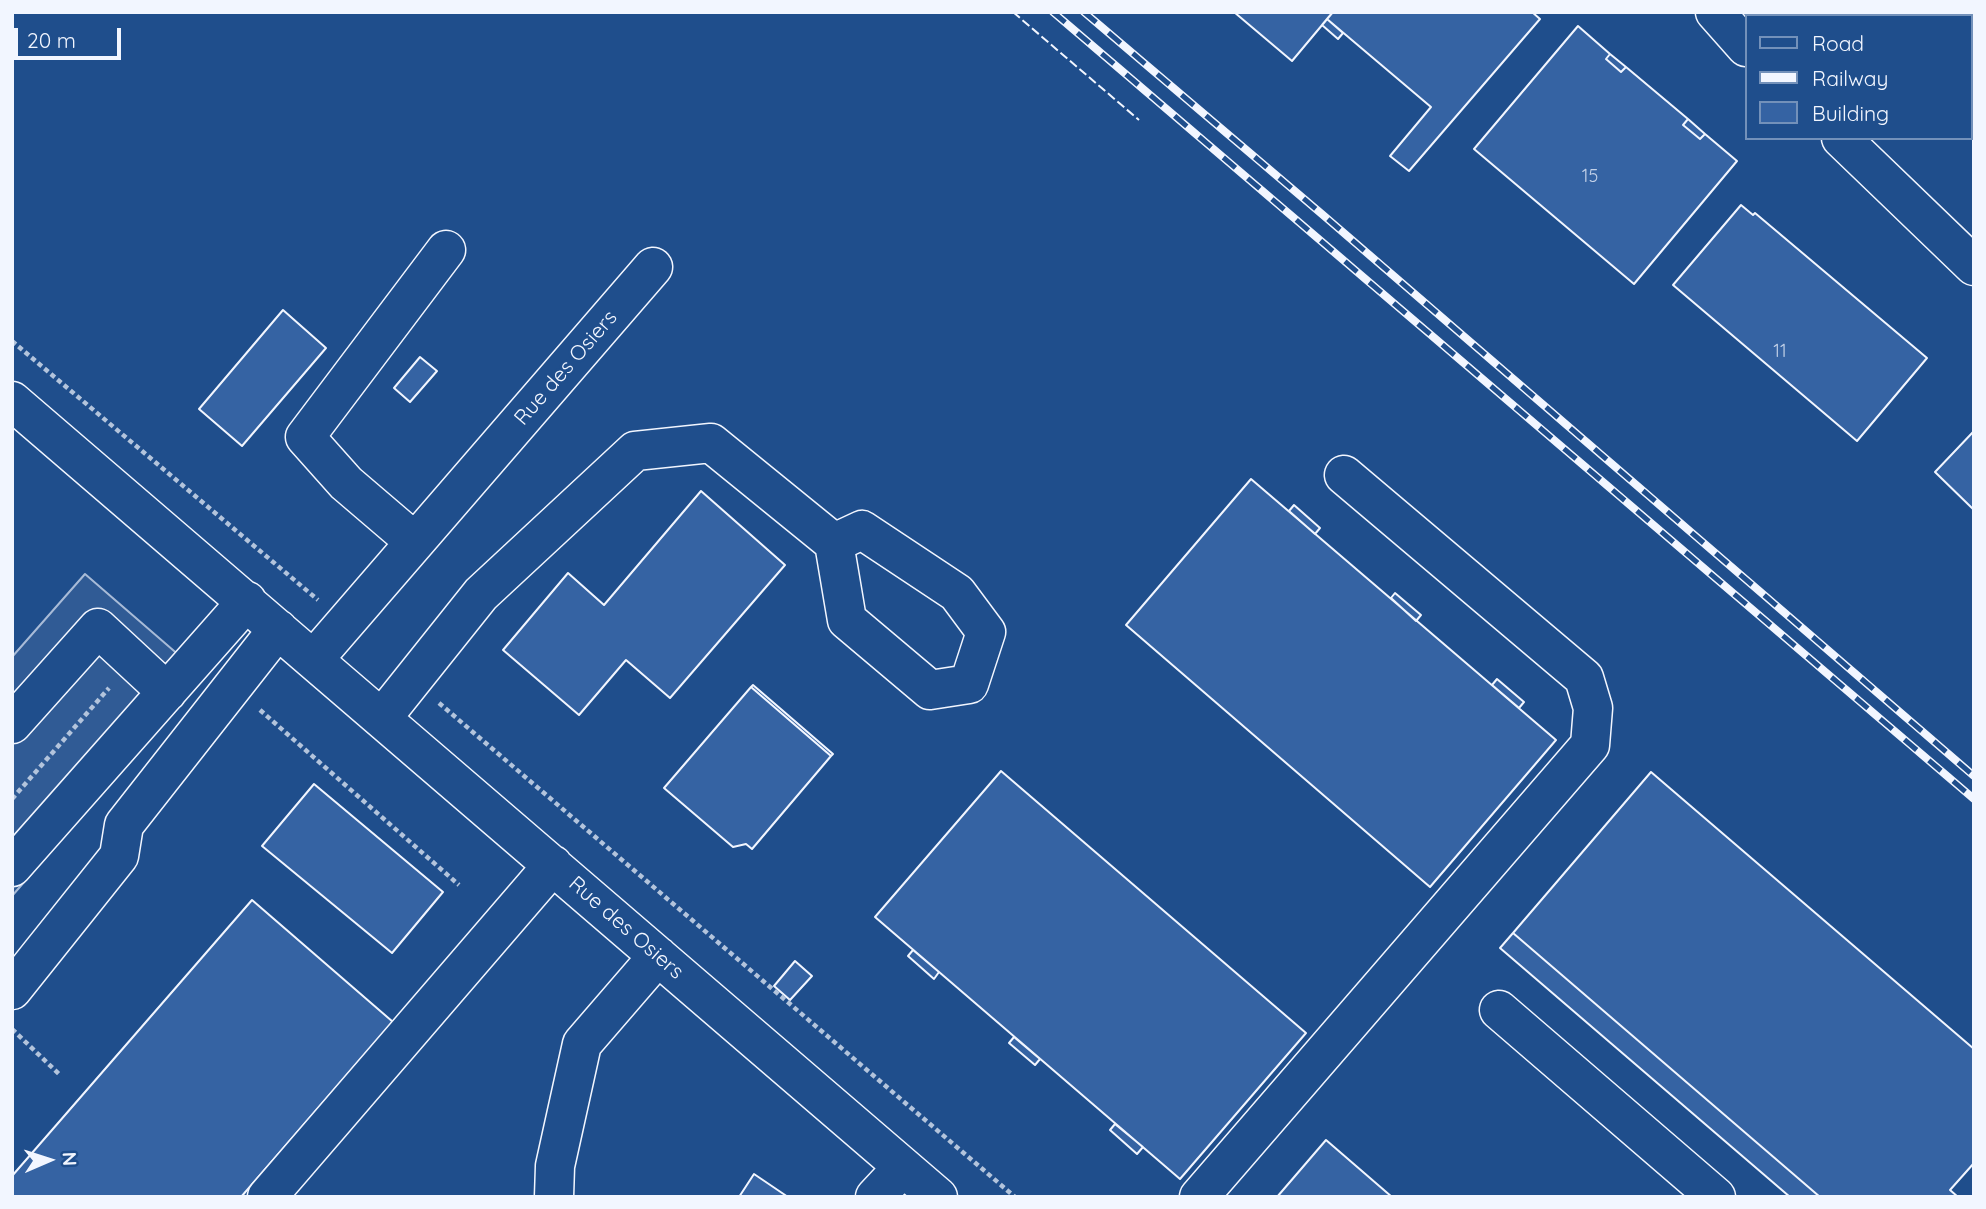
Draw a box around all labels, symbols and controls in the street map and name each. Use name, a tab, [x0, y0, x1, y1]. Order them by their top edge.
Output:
scale bar	[18, 14, 124, 58]
legend	[1744, 14, 1972, 140]
text: 20 m	[27, 27, 76, 53]
text: Road	[1812, 30, 1864, 56]
text: Railway	[1812, 65, 1888, 91]
text: Building	[1812, 100, 1889, 126]
house number: 15	[1582, 166, 1598, 188]
street label: Rue des Osiers	[509, 305, 623, 431]
house number: 11	[1773, 341, 1787, 363]
street label: Rue des Osiers	[563, 871, 689, 985]
north arrow	[14, 1125, 84, 1195]
text: N	[58, 1151, 82, 1167]

